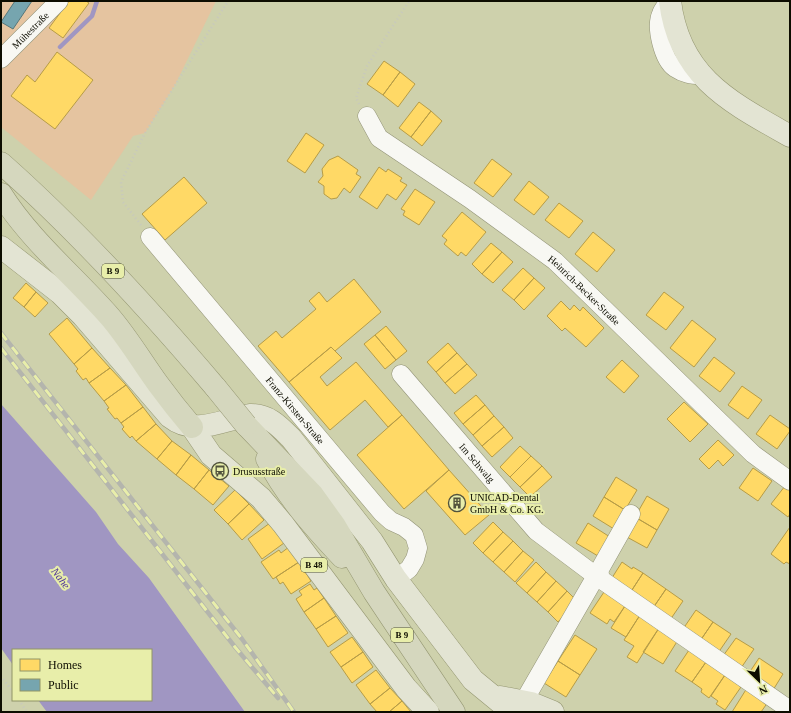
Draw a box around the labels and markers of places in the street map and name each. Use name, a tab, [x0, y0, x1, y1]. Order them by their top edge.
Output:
bus stop icon: Drususstraße	[210, 461, 230, 481]
place label: Drususstraße	[233, 466, 286, 477]
place label: UNICAD-Dental GmbH & Co. KG.	[470, 492, 544, 515]
building icon: UNICAD-Dental GmbH & Co. KG.	[447, 493, 467, 513]

